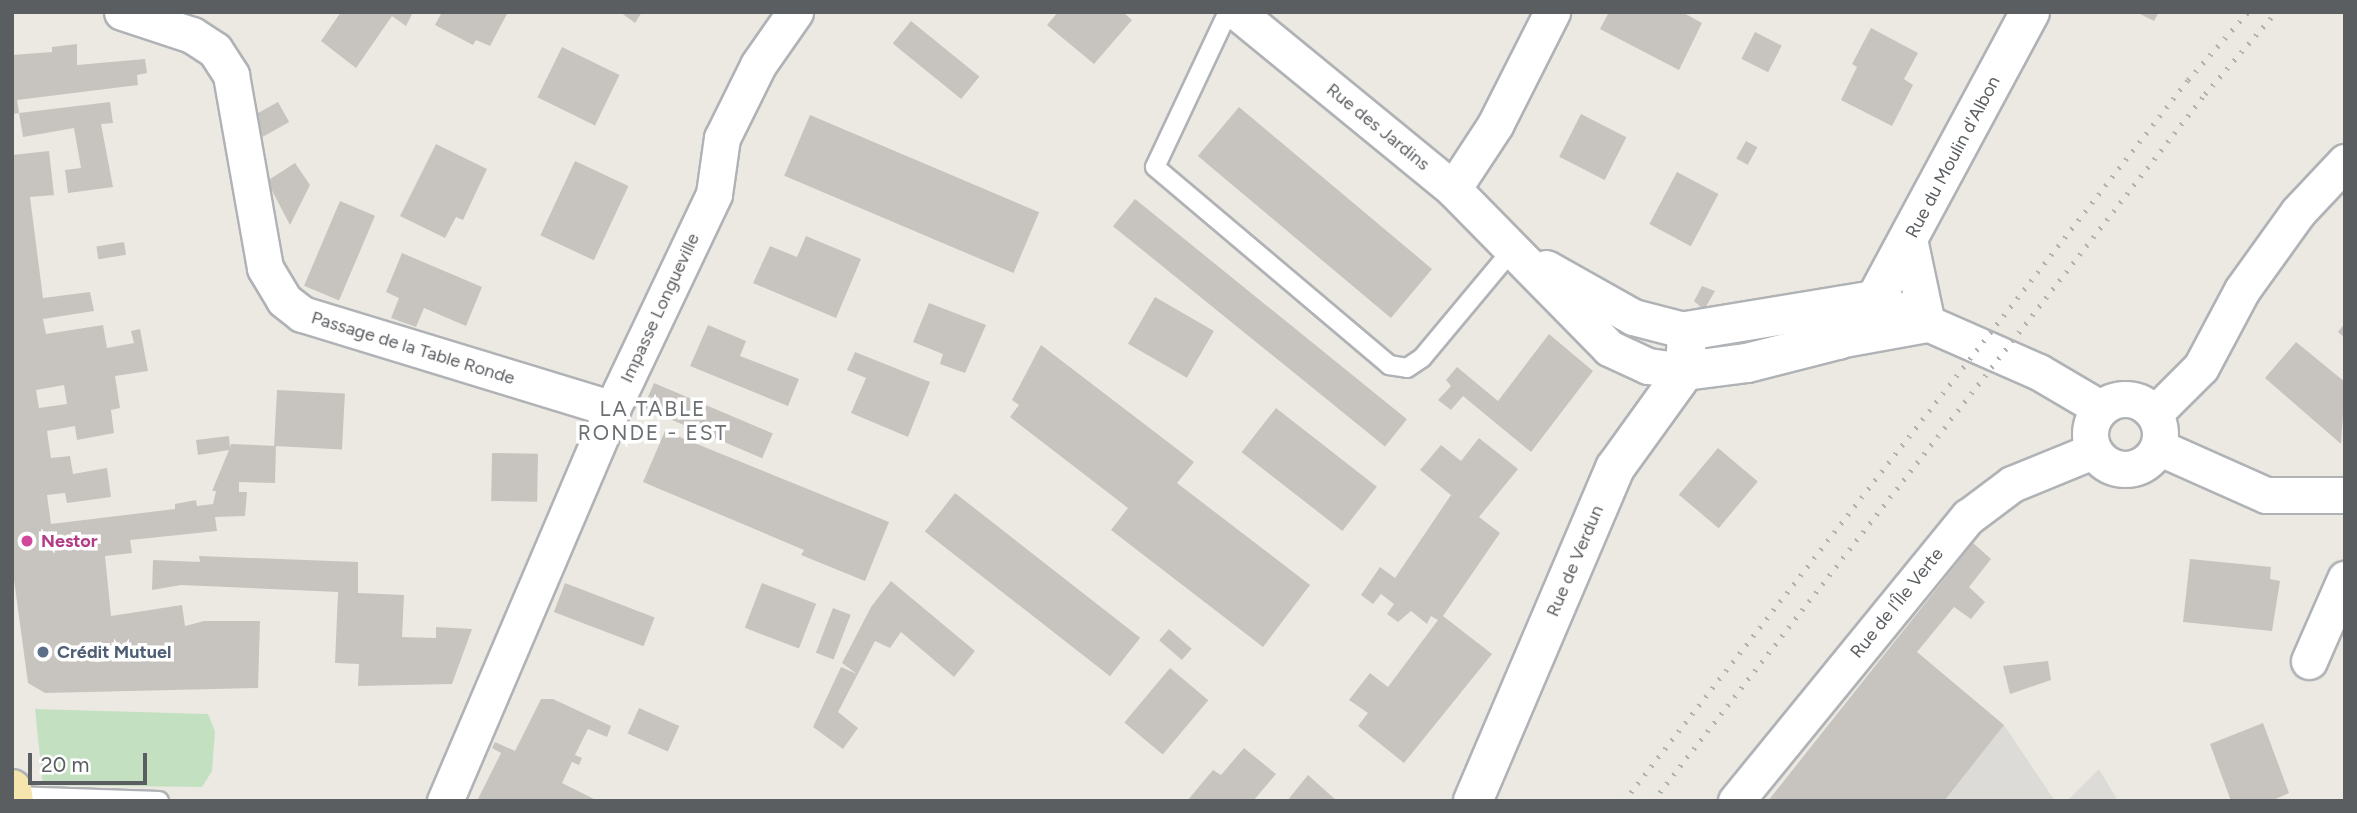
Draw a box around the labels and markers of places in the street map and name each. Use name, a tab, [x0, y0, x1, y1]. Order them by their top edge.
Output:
place label: Nestor	[41, 530, 98, 552]
marker: Nestor	[19, 533, 35, 549]
place label: Crédit Mutuel	[57, 641, 171, 663]
marker: Crédit Mutuel	[35, 644, 51, 660]

